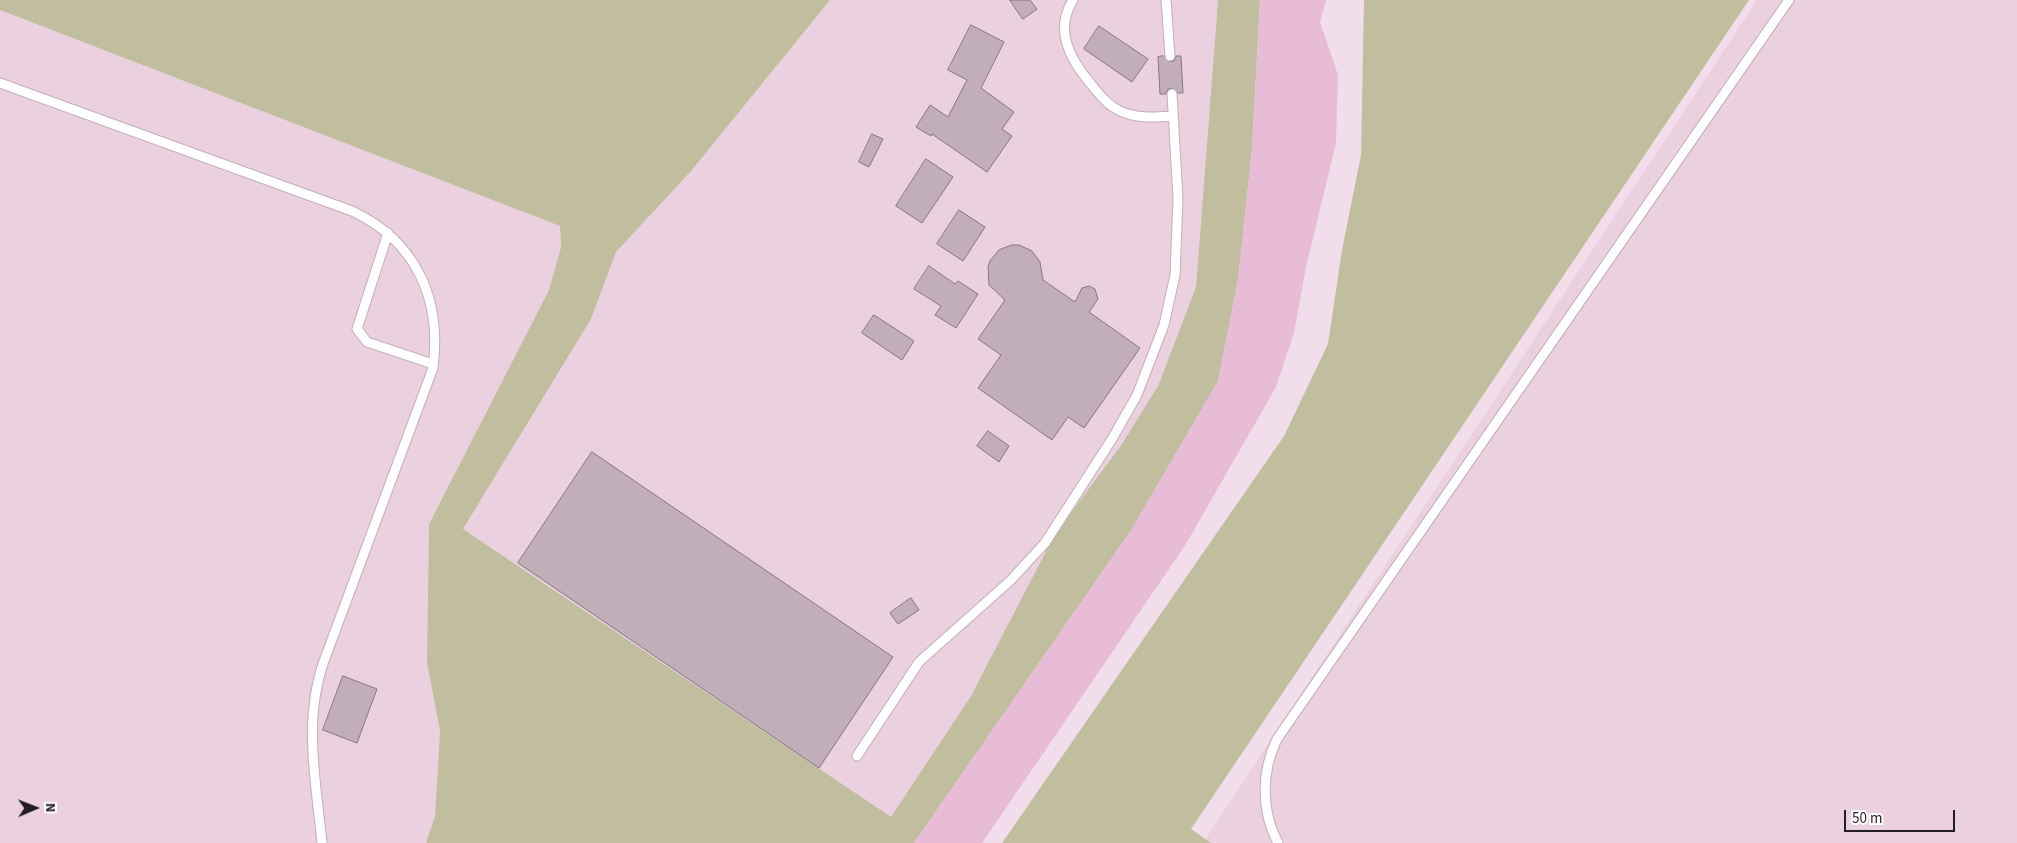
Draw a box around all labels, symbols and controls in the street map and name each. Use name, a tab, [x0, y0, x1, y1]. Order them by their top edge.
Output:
north arrow	[10, 783, 60, 833]
scale bar	[1847, 800, 1958, 832]
text: N	[40, 803, 60, 813]
text: 50 m	[1852, 808, 1882, 829]

